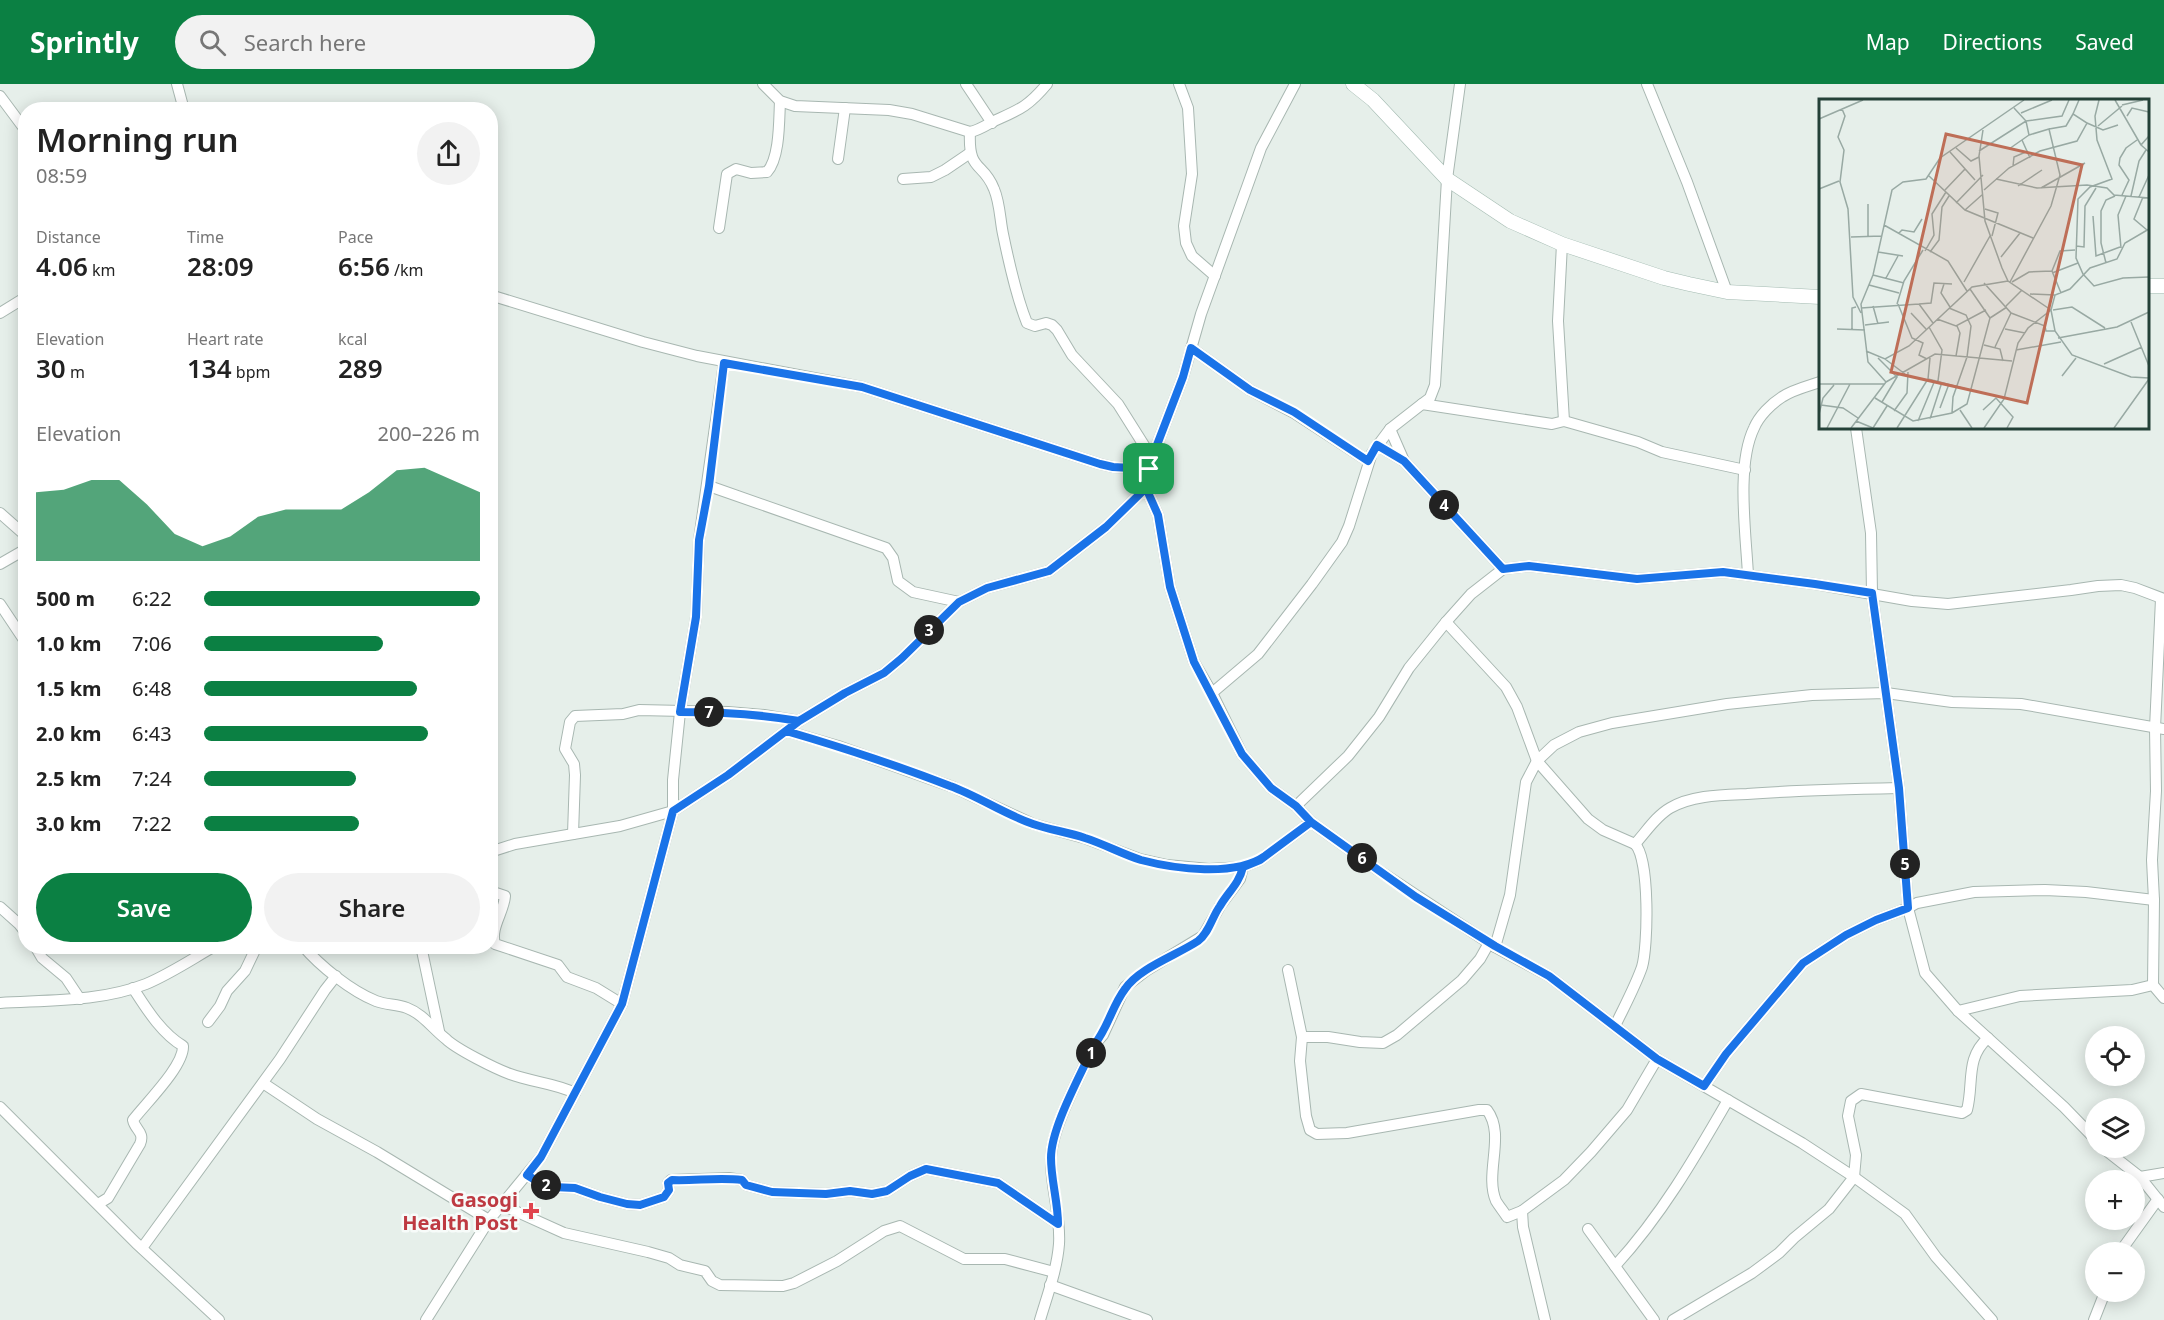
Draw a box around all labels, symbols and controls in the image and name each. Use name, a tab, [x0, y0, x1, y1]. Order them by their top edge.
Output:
search box	[175, 15, 595, 69]
text: Sprintly	[30, 23, 139, 61]
icon: search	[196, 26, 229, 59]
text: Search here	[244, 27, 366, 57]
text: Map	[1866, 28, 1910, 56]
text: Directions	[1943, 28, 2042, 56]
text: Saved	[2075, 28, 2134, 56]
inset map	[1819, 99, 2149, 429]
text: Morning run	[36, 117, 238, 162]
button: share	[417, 122, 480, 185]
text: 08:59	[36, 162, 87, 189]
text: Distance	[36, 226, 101, 248]
text: Time	[187, 226, 224, 248]
text: Pace	[338, 226, 373, 248]
text: 4.06	[36, 248, 88, 284]
text: 28:09	[187, 248, 254, 284]
text: 6:56	[338, 248, 390, 284]
text: km	[88, 259, 115, 281]
text: /km	[390, 259, 423, 281]
text: Elevation	[36, 328, 104, 350]
text: Heart rate	[187, 328, 263, 350]
text: kcal	[338, 328, 367, 350]
text: 30	[36, 350, 66, 386]
text: 134	[187, 350, 232, 386]
text: 289	[338, 350, 383, 386]
text: m	[66, 361, 85, 383]
text: bpm	[232, 361, 270, 383]
text: Elevation	[36, 420, 121, 447]
text: 200–226 m	[377, 420, 480, 447]
pin	[1123, 443, 1174, 494]
icon: arrive	[1132, 452, 1165, 485]
pin: 4	[1429, 490, 1459, 520]
text: 4	[1439, 494, 1449, 516]
text: 500 m	[36, 585, 95, 612]
text: 6:22	[132, 585, 172, 612]
pin: 3	[914, 615, 944, 645]
text: 3	[924, 619, 934, 641]
text: 1.0 km	[36, 630, 102, 657]
text: 7:06	[132, 630, 172, 657]
text: 1.5 km	[36, 675, 102, 702]
text: 6:48	[132, 675, 172, 702]
pin: 7	[694, 697, 724, 727]
text: 7	[704, 701, 714, 723]
text: 2.0 km	[36, 720, 102, 747]
text: 6:43	[132, 720, 172, 747]
text: 2.5 km	[36, 765, 102, 792]
text: 7:24	[132, 765, 172, 792]
text: 3.0 km	[36, 810, 102, 837]
text: 7:22	[132, 810, 172, 837]
pin: 6	[1347, 843, 1377, 873]
text: 6	[1357, 847, 1367, 869]
pin: 5	[1890, 849, 1920, 879]
text: 5	[1900, 853, 1910, 875]
button: Save	[36, 873, 252, 942]
button: Share	[264, 873, 480, 942]
map controls	[2085, 1026, 2145, 1302]
button: locate	[2085, 1026, 2145, 1086]
pin: 1	[1076, 1038, 1106, 1068]
text: 1	[1086, 1042, 1096, 1064]
button: layers	[2085, 1098, 2145, 1158]
pin: 2	[531, 1170, 561, 1200]
button: +	[2085, 1170, 2145, 1230]
text: 2	[541, 1174, 551, 1196]
place label: Gasogi Health Post	[402, 1186, 518, 1236]
marker: Gasogi Health Post	[522, 1202, 540, 1220]
button: −	[2085, 1242, 2145, 1302]

